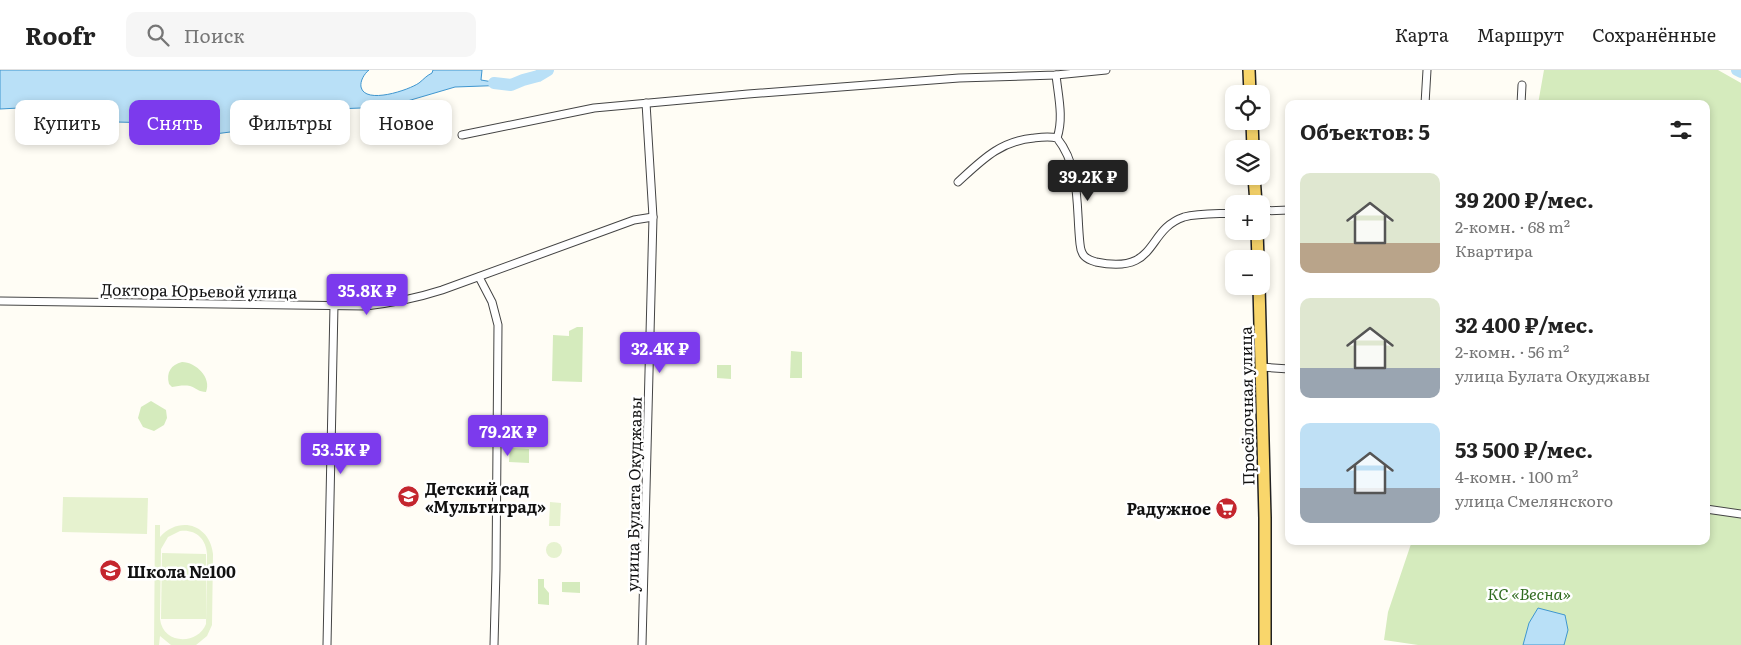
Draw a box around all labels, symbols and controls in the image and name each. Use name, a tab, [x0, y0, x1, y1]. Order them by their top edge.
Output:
search box	[126, 12, 476, 57]
text: Roofr	[25, 17, 96, 52]
icon: search	[144, 21, 172, 49]
text: Поиск	[184, 21, 244, 49]
text: Карта	[1395, 21, 1449, 48]
text: Маршрут	[1477, 21, 1564, 48]
text: Сохранённые	[1592, 21, 1716, 48]
map controls	[1225, 85, 1270, 295]
button: locate	[1225, 85, 1270, 130]
chip: Купить	[15, 100, 119, 145]
chip: Снять	[129, 100, 220, 145]
chip: Фильтры	[230, 100, 350, 145]
chip: Новое	[360, 100, 452, 145]
text: Объектов: 5	[1300, 115, 1430, 146]
icon: filters	[1667, 116, 1695, 144]
button: layers	[1225, 140, 1270, 185]
pin: 39.2K ₽	[1042, 160, 1134, 202]
text: 39.2K ₽	[1059, 164, 1117, 188]
text: 39 200 ₽/мес.	[1455, 183, 1594, 214]
icon: home	[1340, 193, 1400, 253]
button: +	[1225, 195, 1270, 240]
text: 2-комн. · 68 m²	[1455, 214, 1570, 238]
text: Квартира	[1455, 238, 1533, 262]
button: −	[1225, 250, 1270, 295]
pin: 35.8K ₽	[321, 274, 413, 316]
street label: Доктора Юрьевой улица	[101, 276, 298, 304]
text: 35.8K ₽	[338, 278, 396, 302]
text: 32 400 ₽/мес.	[1455, 308, 1594, 339]
icon: home	[1340, 318, 1400, 378]
street label: Просёлочная улица	[1233, 326, 1259, 486]
pin: 32.4K ₽	[614, 332, 706, 374]
text: 32.4K ₽	[631, 336, 689, 360]
text: 2-комн. · 56 m²	[1455, 339, 1569, 363]
text: улица Булата Окуджавы	[1455, 363, 1650, 387]
street label: улица Булата Окуджавы	[619, 396, 647, 592]
pin: 79.2K ₽	[462, 414, 554, 457]
text: 79.2K ₽	[479, 419, 537, 443]
pin: 53.5K ₽	[295, 432, 387, 475]
text: 53 500 ₽/мес.	[1455, 433, 1593, 464]
text: 53.5K ₽	[312, 437, 370, 461]
icon: home	[1340, 443, 1400, 503]
text: 4-комн. · 100 m²	[1455, 464, 1578, 488]
place label: Детский сад «Мультиград»	[425, 476, 546, 518]
school or university icon: Детский сад «Мультиград»	[397, 485, 421, 509]
text: улица Смелянского	[1455, 488, 1613, 512]
place label: Радужное	[1126, 496, 1211, 520]
supermarket icon: Радужное	[1215, 496, 1239, 520]
school or university icon: Школа №100	[99, 559, 123, 583]
place label: Школа №100	[127, 559, 236, 583]
park label: КС «Весна»	[1487, 581, 1571, 605]

